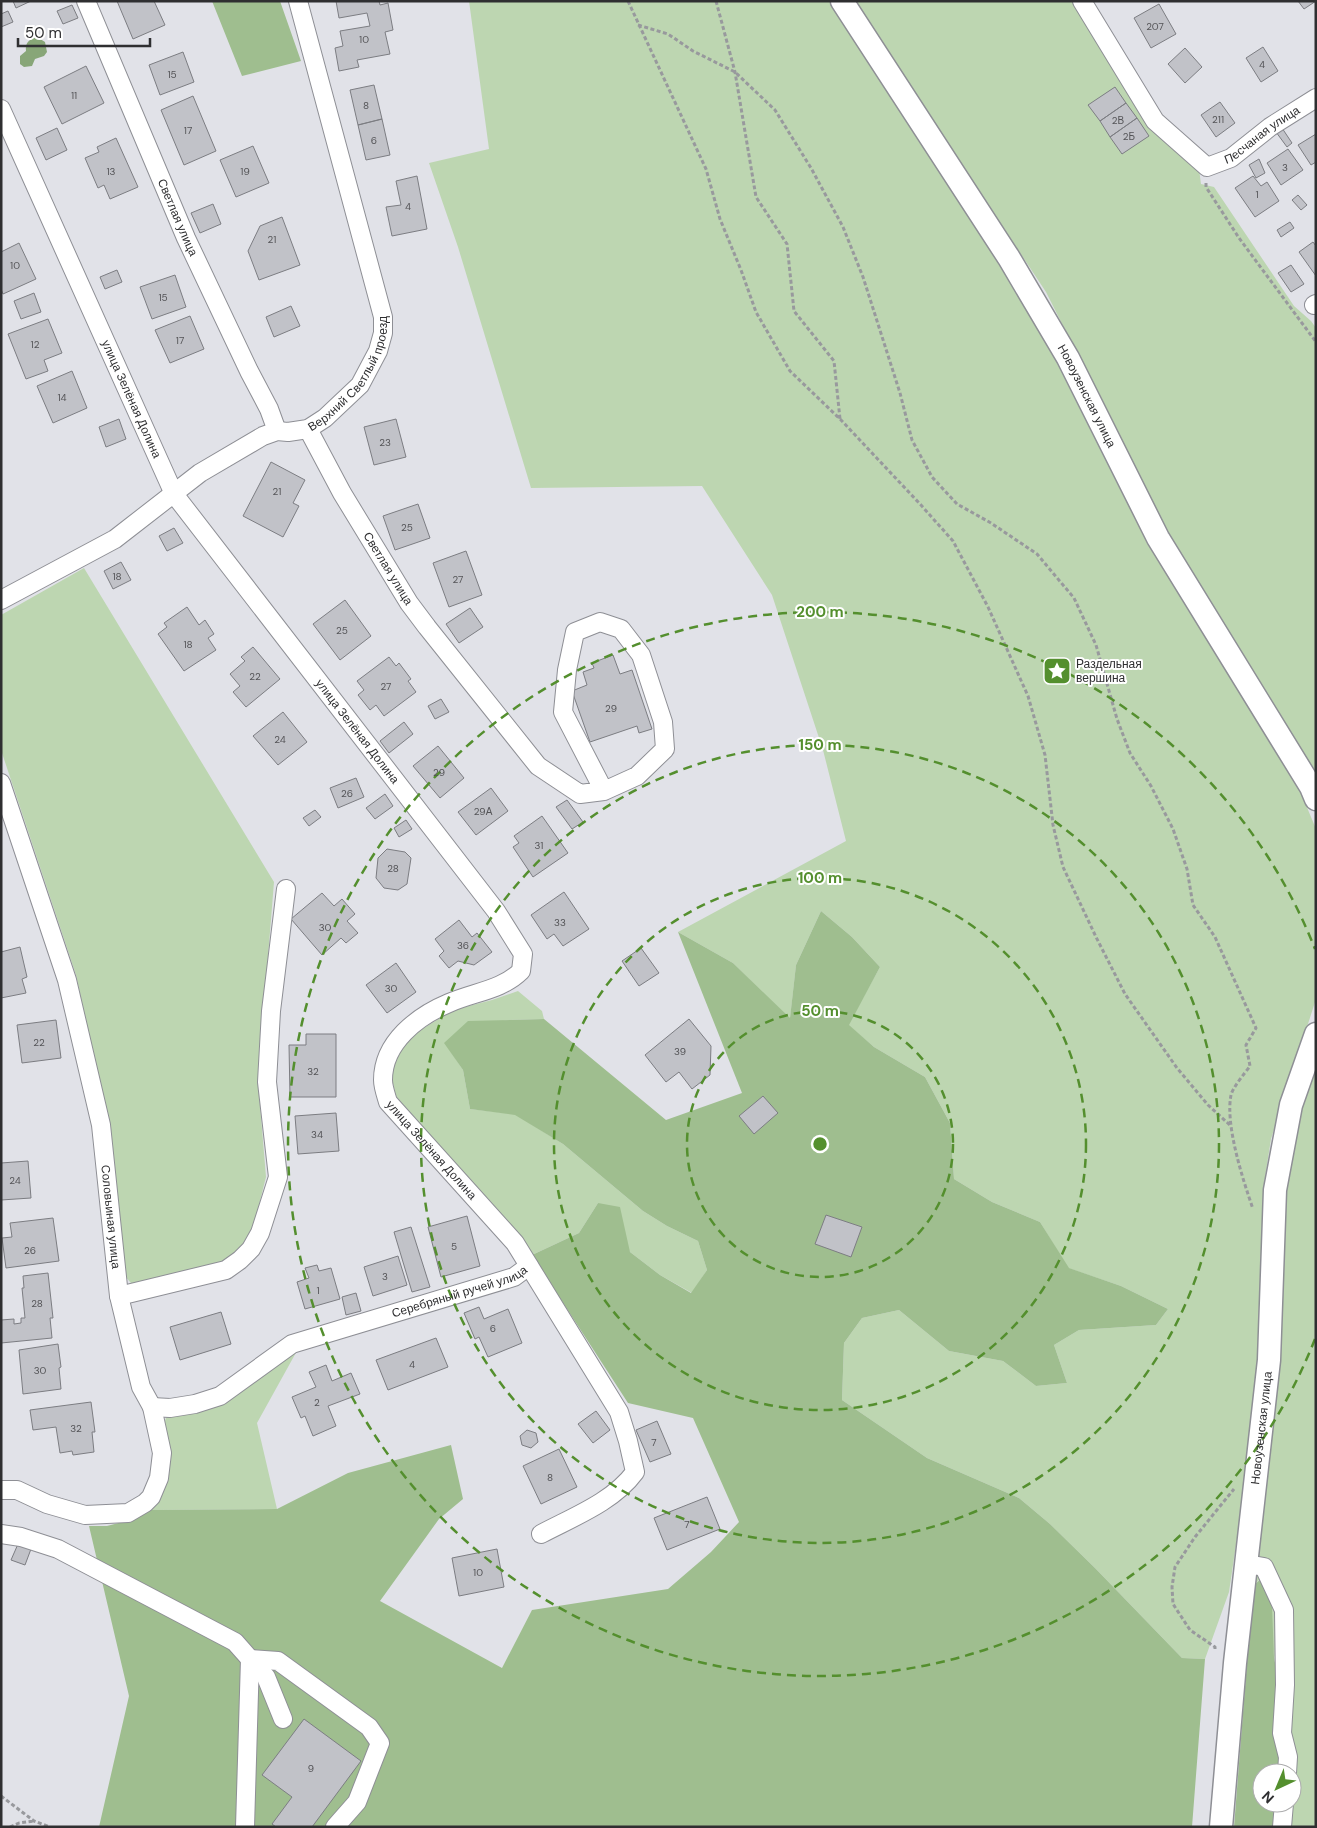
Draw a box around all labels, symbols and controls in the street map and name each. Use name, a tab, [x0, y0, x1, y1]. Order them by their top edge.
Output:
scale bar	[18, 15, 150, 47]
house number: 207	[1146, 20, 1164, 33]
text: 50 m	[25, 23, 62, 43]
house number: 10	[359, 33, 369, 46]
house number: 4	[1259, 58, 1265, 71]
house number: 15	[167, 68, 177, 81]
house number: 11	[71, 89, 77, 102]
house number: 8	[363, 99, 369, 112]
street label: Песчаная улица	[1222, 102, 1303, 168]
house number: 211	[1212, 113, 1224, 126]
house number: 2В	[1112, 114, 1125, 127]
house number: 17	[184, 124, 192, 137]
house number: 2Б	[1123, 130, 1136, 143]
house number: 6	[371, 134, 377, 147]
house number: 3	[1282, 161, 1288, 174]
house number: 13	[106, 165, 116, 178]
house number: 19	[240, 165, 250, 178]
street label: Светлая улица	[154, 176, 202, 259]
house number: 1	[1255, 188, 1259, 201]
house number: 4	[405, 200, 411, 213]
house number: 21	[268, 233, 276, 246]
house number: 10	[10, 259, 20, 272]
house number: 15	[158, 291, 168, 304]
street label: Верхний Светлый проезд	[305, 316, 391, 435]
house number: 17	[176, 334, 184, 347]
street label: улица Зелёная Долина	[98, 337, 165, 461]
house number: 12	[31, 338, 40, 351]
street label: Новоузенская улица	[1054, 341, 1120, 451]
house number: 14	[57, 391, 67, 404]
house number: 23	[379, 436, 391, 449]
house number: 21	[273, 485, 281, 498]
house number: 25	[401, 521, 413, 534]
street label: Светлая улица	[360, 529, 417, 608]
house number: 18	[112, 570, 122, 583]
house number: 27	[453, 573, 463, 586]
text: 200 m	[796, 602, 844, 622]
house number: 25	[336, 624, 348, 637]
house number: 18	[183, 638, 193, 651]
place icon: Раздельная вершина	[1042, 656, 1072, 686]
place label: Раздельная вершина	[1076, 656, 1142, 686]
house number: 22	[249, 670, 261, 683]
street label: улица Зелёная Долина	[312, 676, 403, 787]
house number: 27	[381, 680, 391, 693]
house number: 29	[605, 702, 617, 715]
house number: 24	[274, 733, 286, 746]
text: 150 m	[799, 735, 842, 755]
house number: 29	[433, 766, 445, 779]
house number: 26	[341, 787, 353, 800]
house number: 29А	[474, 805, 493, 818]
house number: 31	[535, 839, 543, 852]
house number: 28	[387, 862, 399, 875]
text: 100 m	[798, 868, 842, 888]
house number: 33	[554, 916, 566, 929]
house number: 30	[319, 921, 332, 934]
house number: 36	[457, 939, 469, 952]
house number: 30	[385, 982, 398, 995]
text: 50 m	[801, 1001, 839, 1021]
house number: 22	[33, 1036, 45, 1049]
house number: 39	[674, 1045, 686, 1058]
house number: 32	[307, 1065, 319, 1078]
street label: улица Зелёная Долина	[382, 1097, 480, 1203]
house number: 34	[311, 1128, 323, 1141]
centre of rings	[811, 1135, 829, 1153]
street label: Соловьиная улица	[97, 1164, 124, 1270]
house number: 24	[9, 1174, 21, 1187]
house number: 5	[451, 1240, 457, 1253]
house number: 26	[24, 1244, 36, 1257]
street label: Серебряный ручей улица	[390, 1262, 531, 1321]
house number: 3	[382, 1270, 388, 1283]
house number: 1	[316, 1284, 320, 1297]
house number: 28	[31, 1297, 43, 1310]
house number: 6	[490, 1322, 496, 1335]
house number: 4	[409, 1358, 415, 1371]
house number: 30	[34, 1364, 47, 1377]
street label: Новоузенская улица	[1247, 1370, 1276, 1486]
house number: 2	[314, 1396, 320, 1409]
house number: 32	[70, 1422, 82, 1435]
house number: 7	[651, 1436, 657, 1449]
house number: 8	[547, 1471, 553, 1484]
house number: 7	[684, 1518, 690, 1531]
house number: 10	[473, 1566, 483, 1579]
house number: 9	[308, 1762, 314, 1775]
north arrow	[1252, 1763, 1302, 1813]
text: N	[1258, 1787, 1278, 1807]

